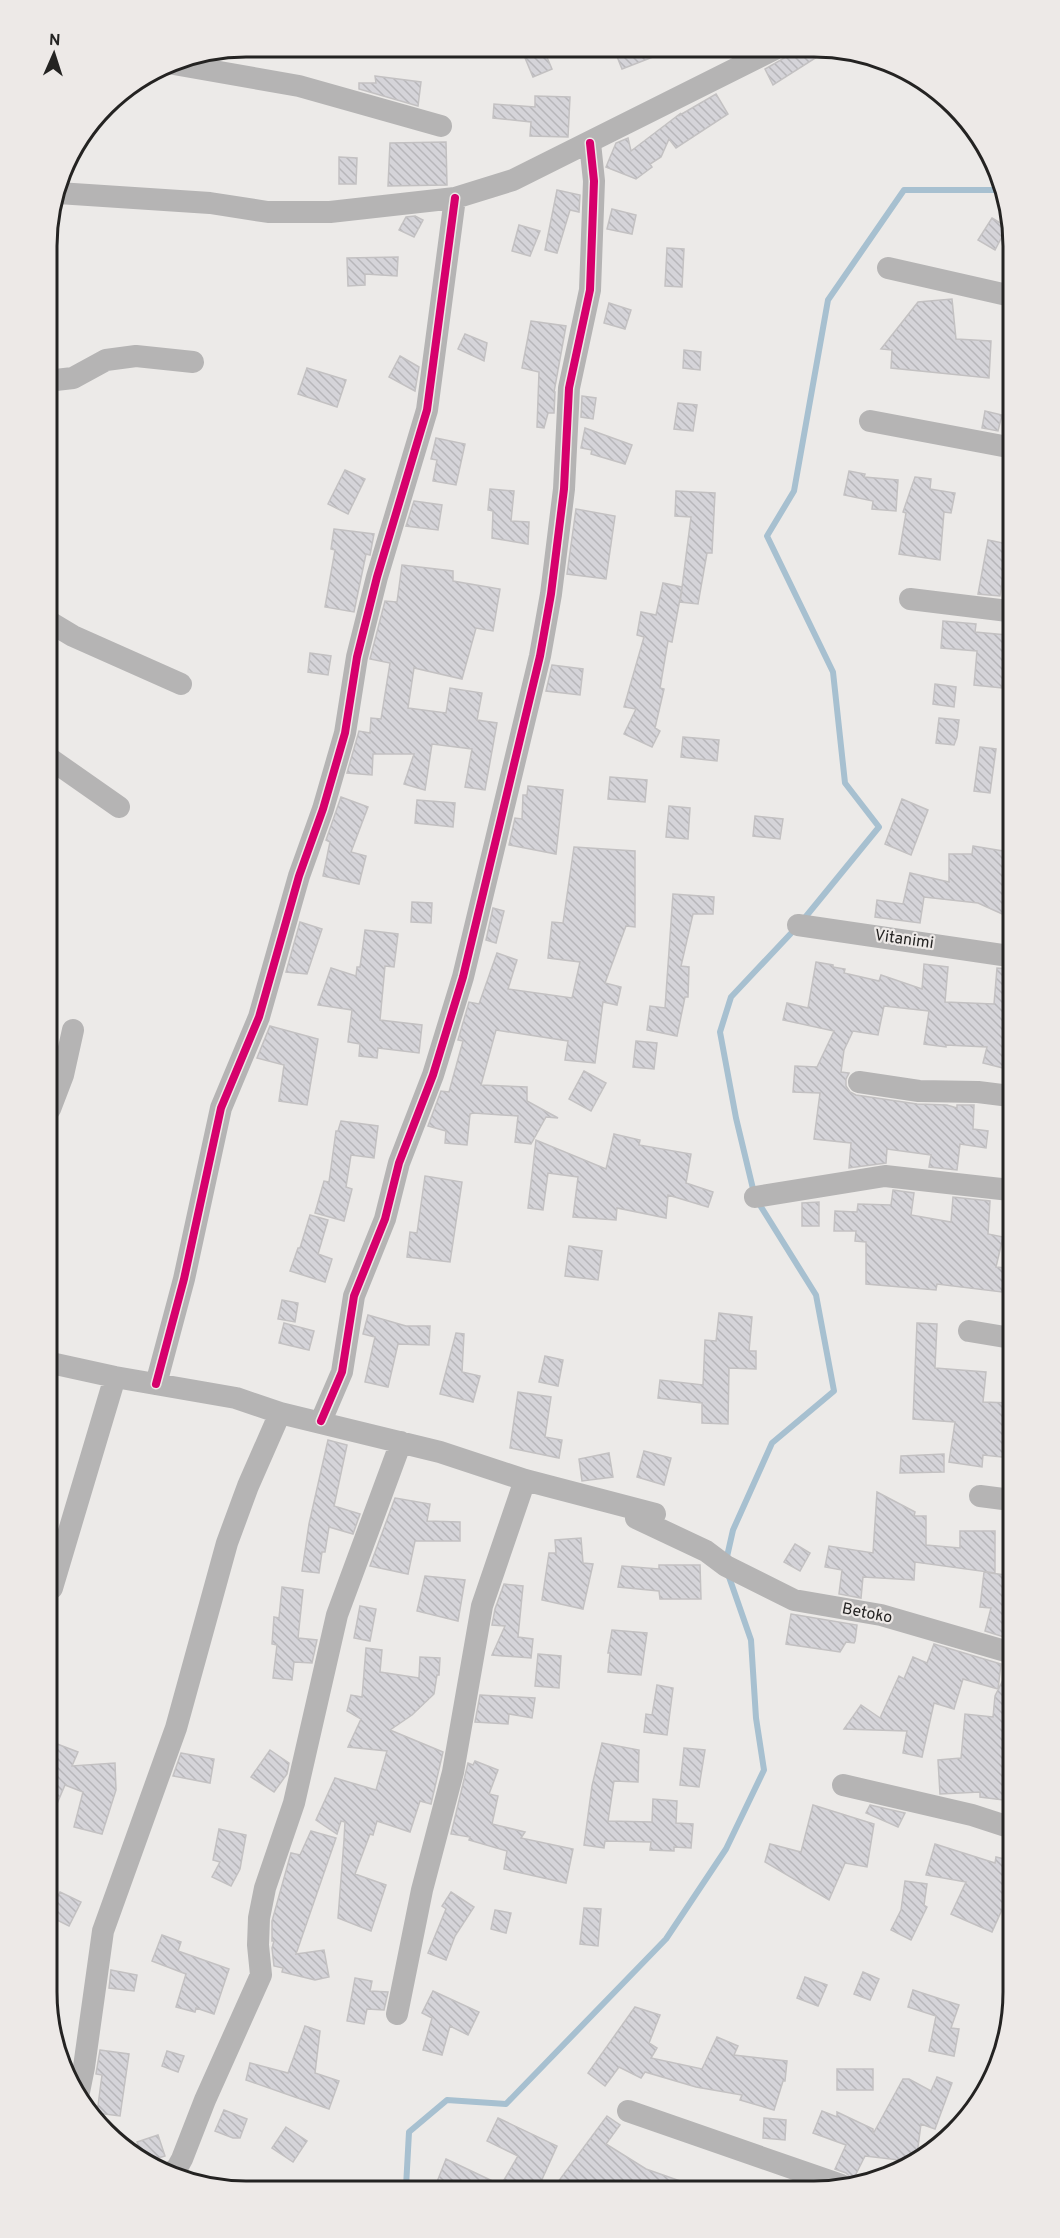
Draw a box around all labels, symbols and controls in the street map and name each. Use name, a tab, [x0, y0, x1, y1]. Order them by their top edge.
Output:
north arrow	[24, 24, 84, 84]
text: N	[48, 31, 61, 51]
street label: Vitanimi	[873, 926, 935, 954]
street label: Betoko	[840, 1599, 894, 1629]

